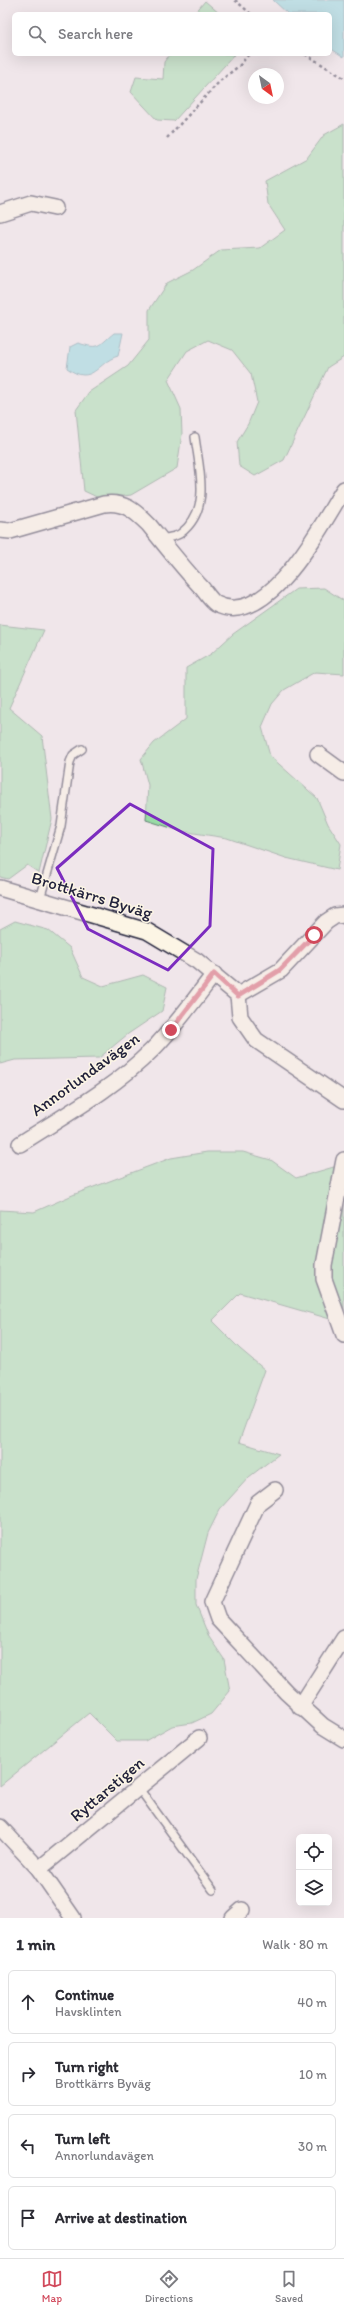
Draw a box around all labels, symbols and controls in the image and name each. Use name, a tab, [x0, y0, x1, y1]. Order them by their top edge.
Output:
search box	[12, 12, 332, 56]
icon: search	[26, 23, 48, 45]
text: Search here	[58, 25, 133, 43]
north arrow	[248, 68, 284, 104]
street label: Brottkärrs Byväg	[29, 867, 155, 923]
route start	[305, 926, 323, 944]
route end	[162, 1021, 180, 1039]
street label: Annorlundavägen	[27, 1028, 143, 1120]
street label: Ryttarstigen	[66, 1752, 148, 1826]
map controls	[296, 1834, 332, 1906]
button: locate	[296, 1834, 332, 1870]
button: layers	[296, 1870, 332, 1906]
text: 1 min	[16, 1934, 55, 1954]
text: Walk · 80 m	[262, 1937, 328, 1952]
text: Continue	[55, 1986, 114, 2004]
icon: ahead	[17, 1991, 39, 2013]
text: 40 m	[297, 1995, 327, 2010]
text: Havsklinten	[55, 2004, 122, 2019]
text: Turn right	[55, 2058, 119, 2076]
icon: right	[17, 2063, 39, 2085]
text: 10 m	[299, 2067, 327, 2082]
text: Brottkärrs Byväg	[55, 2076, 151, 2091]
text: Turn left	[55, 2130, 110, 2148]
icon: left	[17, 2135, 39, 2157]
text: 30 m	[298, 2139, 327, 2154]
text: Annorlundavägen	[55, 2148, 154, 2163]
icon: arrive	[17, 2207, 39, 2229]
text: Arrive at destination	[55, 2209, 187, 2227]
tab: Map	[41, 2268, 63, 2305]
tab: Directions	[145, 2268, 193, 2305]
tab: Saved	[275, 2268, 303, 2305]

